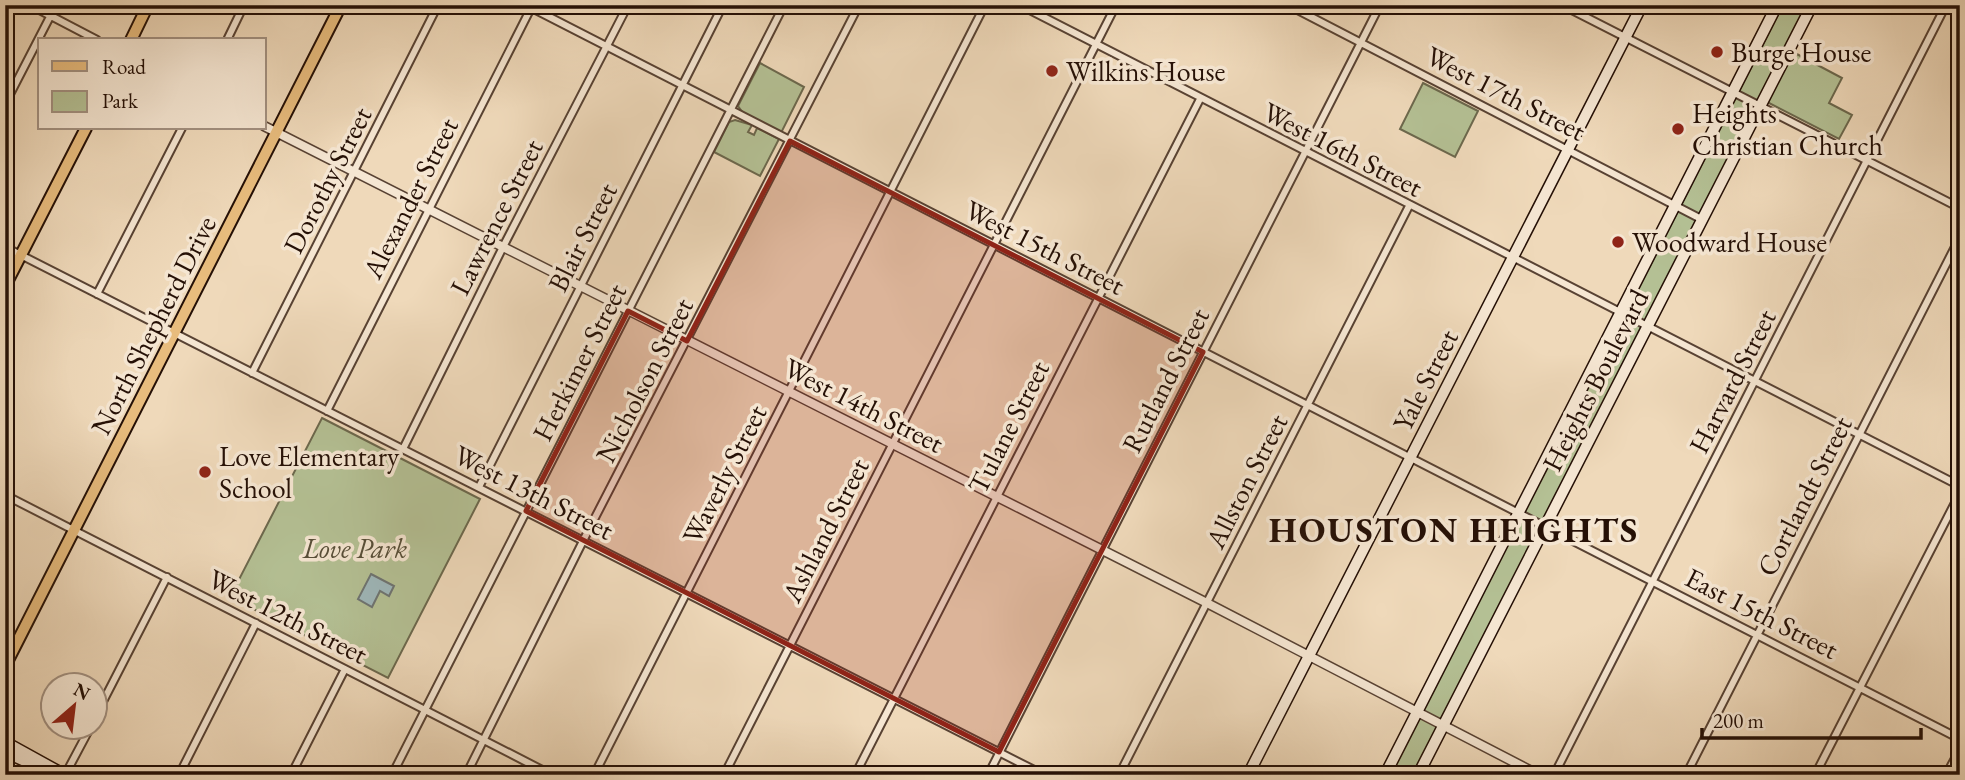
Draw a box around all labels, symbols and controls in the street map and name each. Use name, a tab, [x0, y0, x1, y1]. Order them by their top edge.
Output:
place label: Burge House	[1731, 34, 1872, 70]
street label: West 17th Street	[1420, 37, 1592, 149]
legend	[38, 38, 266, 130]
marker: Burge House	[1709, 44, 1725, 60]
text: Road	[102, 53, 146, 80]
place label: Wilkins House	[1066, 53, 1225, 89]
marker: Wilkins House	[1044, 63, 1060, 79]
text: Park	[102, 87, 139, 114]
street label: West 16th Street	[1257, 93, 1429, 205]
place label: Heights Christian Church	[1692, 95, 1883, 163]
street label: Dorothy Street	[275, 101, 379, 259]
street label: Alexander Street	[354, 111, 466, 285]
marker: Heights Christian Church	[1670, 121, 1686, 137]
street label: Lawrence Street	[441, 133, 551, 301]
street label: Blair Street	[539, 176, 625, 298]
street label: West 15th Street	[959, 191, 1131, 303]
street label: North Shepherd Drive	[82, 209, 224, 441]
place label: Woodward House	[1632, 224, 1827, 260]
marker: Woodward House	[1610, 234, 1626, 250]
street label: Herkimer Street	[524, 277, 634, 447]
street label: Heights Boulevard	[1534, 282, 1657, 477]
street label: Nicholson Street	[587, 292, 701, 468]
street label: Rutland Street	[1113, 301, 1217, 458]
street label: Harvard Street	[1680, 303, 1784, 459]
street label: Yale Street	[1384, 323, 1466, 437]
street label: West 14th Street	[778, 349, 950, 461]
street label: Tulane Street	[959, 354, 1057, 499]
street label: Waverly Street	[674, 398, 774, 550]
street label: Allston Street	[1196, 407, 1295, 555]
street label: Cortlandt Street	[1748, 410, 1860, 582]
street label: West 13th Street	[448, 436, 620, 548]
place label: Love Elementary School	[219, 438, 400, 506]
street label: Ashland Street	[773, 452, 877, 609]
marker: Love Elementary School	[197, 464, 213, 480]
district label: HOUSTON HEIGHTS	[1269, 507, 1639, 552]
park label: Love Park	[302, 530, 408, 566]
street label: East 15th Street	[1679, 559, 1845, 667]
street label: West 12th Street	[202, 560, 374, 672]
north arrow	[38, 672, 108, 742]
text: N	[69, 677, 95, 706]
scale bar	[1702, 696, 1921, 740]
text: 200 m	[1713, 707, 1764, 734]

